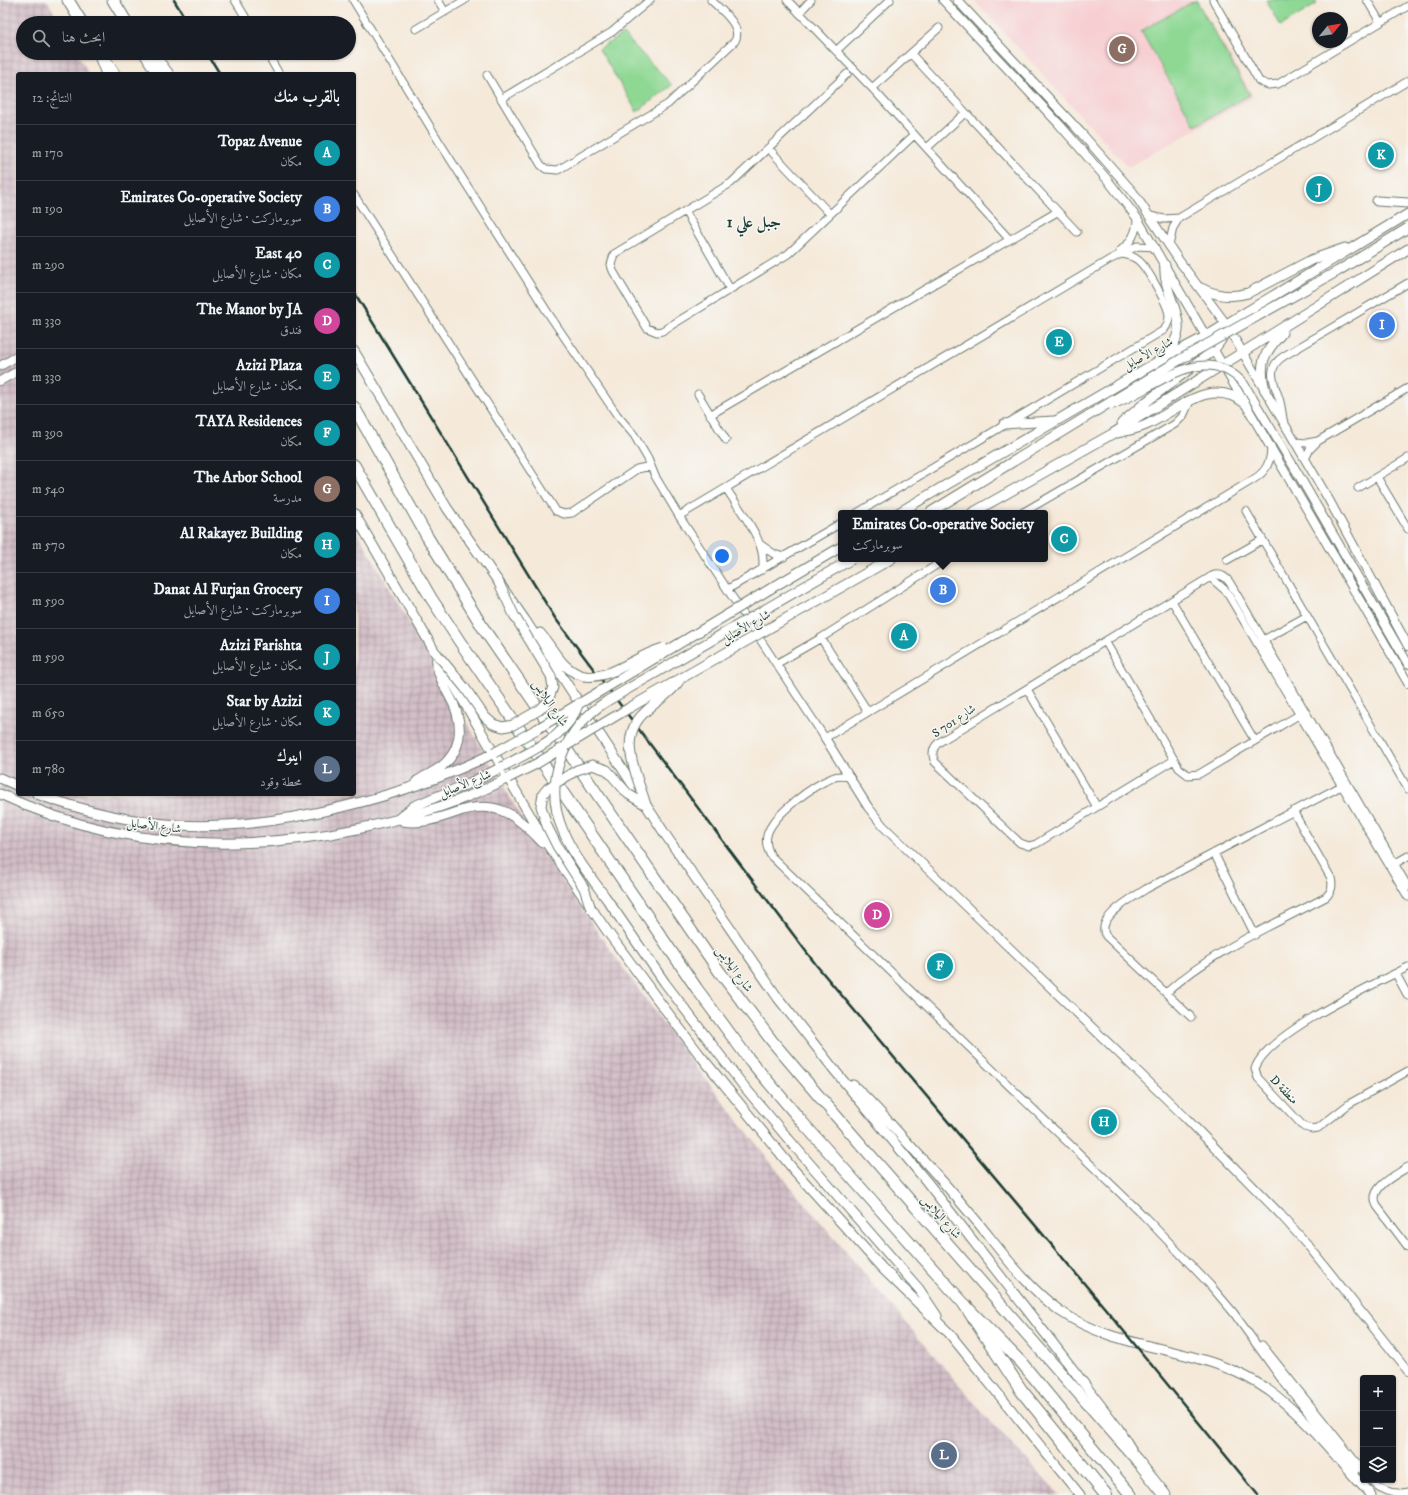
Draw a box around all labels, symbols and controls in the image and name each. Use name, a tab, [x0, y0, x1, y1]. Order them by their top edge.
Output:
north arrow	[1312, 12, 1348, 48]
search box	[16, 16, 356, 60]
icon: search	[30, 27, 52, 49]
text: ابحث هنا	[62, 28, 105, 47]
pin: G	[1109, 34, 1135, 64]
text: بالقرب منك	[274, 86, 340, 108]
text: النتائج: 12	[32, 90, 72, 106]
text: Topaz Avenue	[218, 132, 302, 151]
pin: K	[1368, 140, 1394, 170]
text: 170 m	[32, 145, 63, 161]
text: A	[323, 145, 331, 161]
text: مكان	[280, 154, 302, 170]
pin: J	[1306, 174, 1332, 204]
text: Emirates Co-operative Society	[120, 188, 302, 207]
text: 190 m	[32, 201, 63, 217]
text: B	[323, 201, 331, 217]
text: سوبرماركت · شارع الأصايل	[183, 210, 302, 226]
district label: جبل علي 1	[727, 212, 781, 237]
text: East 40	[255, 244, 302, 263]
text: 290 m	[32, 257, 64, 273]
text: C	[323, 257, 331, 273]
text: مكان · شارع الأصايل	[212, 266, 302, 282]
text: The Manor by JA	[197, 300, 302, 319]
pin: I	[1369, 310, 1395, 340]
text: 330 m	[32, 313, 61, 329]
text: D	[322, 313, 332, 329]
text: فندق	[280, 322, 302, 338]
pin: E	[1046, 327, 1072, 357]
street label: شارع الأصايل	[1119, 332, 1177, 376]
text: Azizi Plaza	[236, 356, 302, 375]
text: 330 m	[32, 369, 61, 385]
text: E	[322, 369, 332, 385]
text: مكان · شارع الأصايل	[212, 378, 302, 394]
text: TAYA Residences	[196, 412, 302, 431]
text: 390 m	[32, 425, 63, 441]
text: F	[323, 425, 331, 441]
text: مكان	[280, 434, 302, 450]
text: The Arbor School	[194, 468, 302, 487]
text: 540 m	[32, 481, 65, 497]
text: G	[322, 481, 332, 497]
text: مدرسة	[273, 490, 302, 506]
popup	[838, 510, 1048, 562]
text: Emirates Co-operative Society	[852, 515, 1034, 534]
text: Al Rakayez Building	[180, 524, 302, 543]
pin: C	[1051, 524, 1077, 554]
text: 570 m	[32, 537, 65, 553]
text: H	[322, 537, 332, 553]
text: سوبرماركت	[852, 537, 903, 553]
text: مكان	[280, 546, 302, 562]
your location	[712, 546, 732, 566]
pin: B	[930, 575, 956, 605]
text: Danat Al Furjan Grocery	[154, 580, 302, 599]
text: 590 m	[32, 593, 65, 609]
text: I	[324, 593, 330, 609]
text: سوبرماركت · شارع الأصايل	[183, 602, 302, 618]
street label: شارع الأصايل	[717, 605, 775, 650]
pin: A	[891, 621, 917, 651]
text: Azizi Farishta	[220, 636, 302, 655]
text: 590 m	[32, 649, 65, 665]
text: J	[324, 649, 330, 665]
text: مكان · شارع الأصايل	[212, 658, 302, 674]
street label: شارع اليلايس	[526, 677, 571, 731]
text: Star by Azizi	[227, 692, 302, 711]
street label: S 701 شارع	[929, 701, 981, 744]
text: 650 m	[32, 705, 65, 721]
text: K	[322, 705, 332, 721]
text: مكان · شارع الأصايل	[212, 714, 302, 730]
text: اينوك	[277, 747, 302, 766]
text: 780 m	[32, 761, 65, 777]
text: L	[322, 761, 332, 777]
street label: شارع الأصايل	[436, 765, 495, 804]
text: محطة وقود	[260, 774, 302, 790]
street label: شارع الأصايل	[125, 813, 183, 840]
pin: D	[864, 900, 890, 930]
street label: شارع اليلايس	[710, 943, 756, 997]
pin: F	[927, 951, 953, 981]
street label: D منطقة	[1267, 1072, 1301, 1108]
pin: H	[1091, 1107, 1117, 1137]
street label: شارع اليلايس	[916, 1192, 964, 1244]
map controls	[1360, 1375, 1396, 1483]
button: +	[1360, 1375, 1396, 1411]
button: −	[1360, 1411, 1396, 1447]
pin: L	[931, 1440, 957, 1470]
button: layers	[1360, 1447, 1396, 1483]

